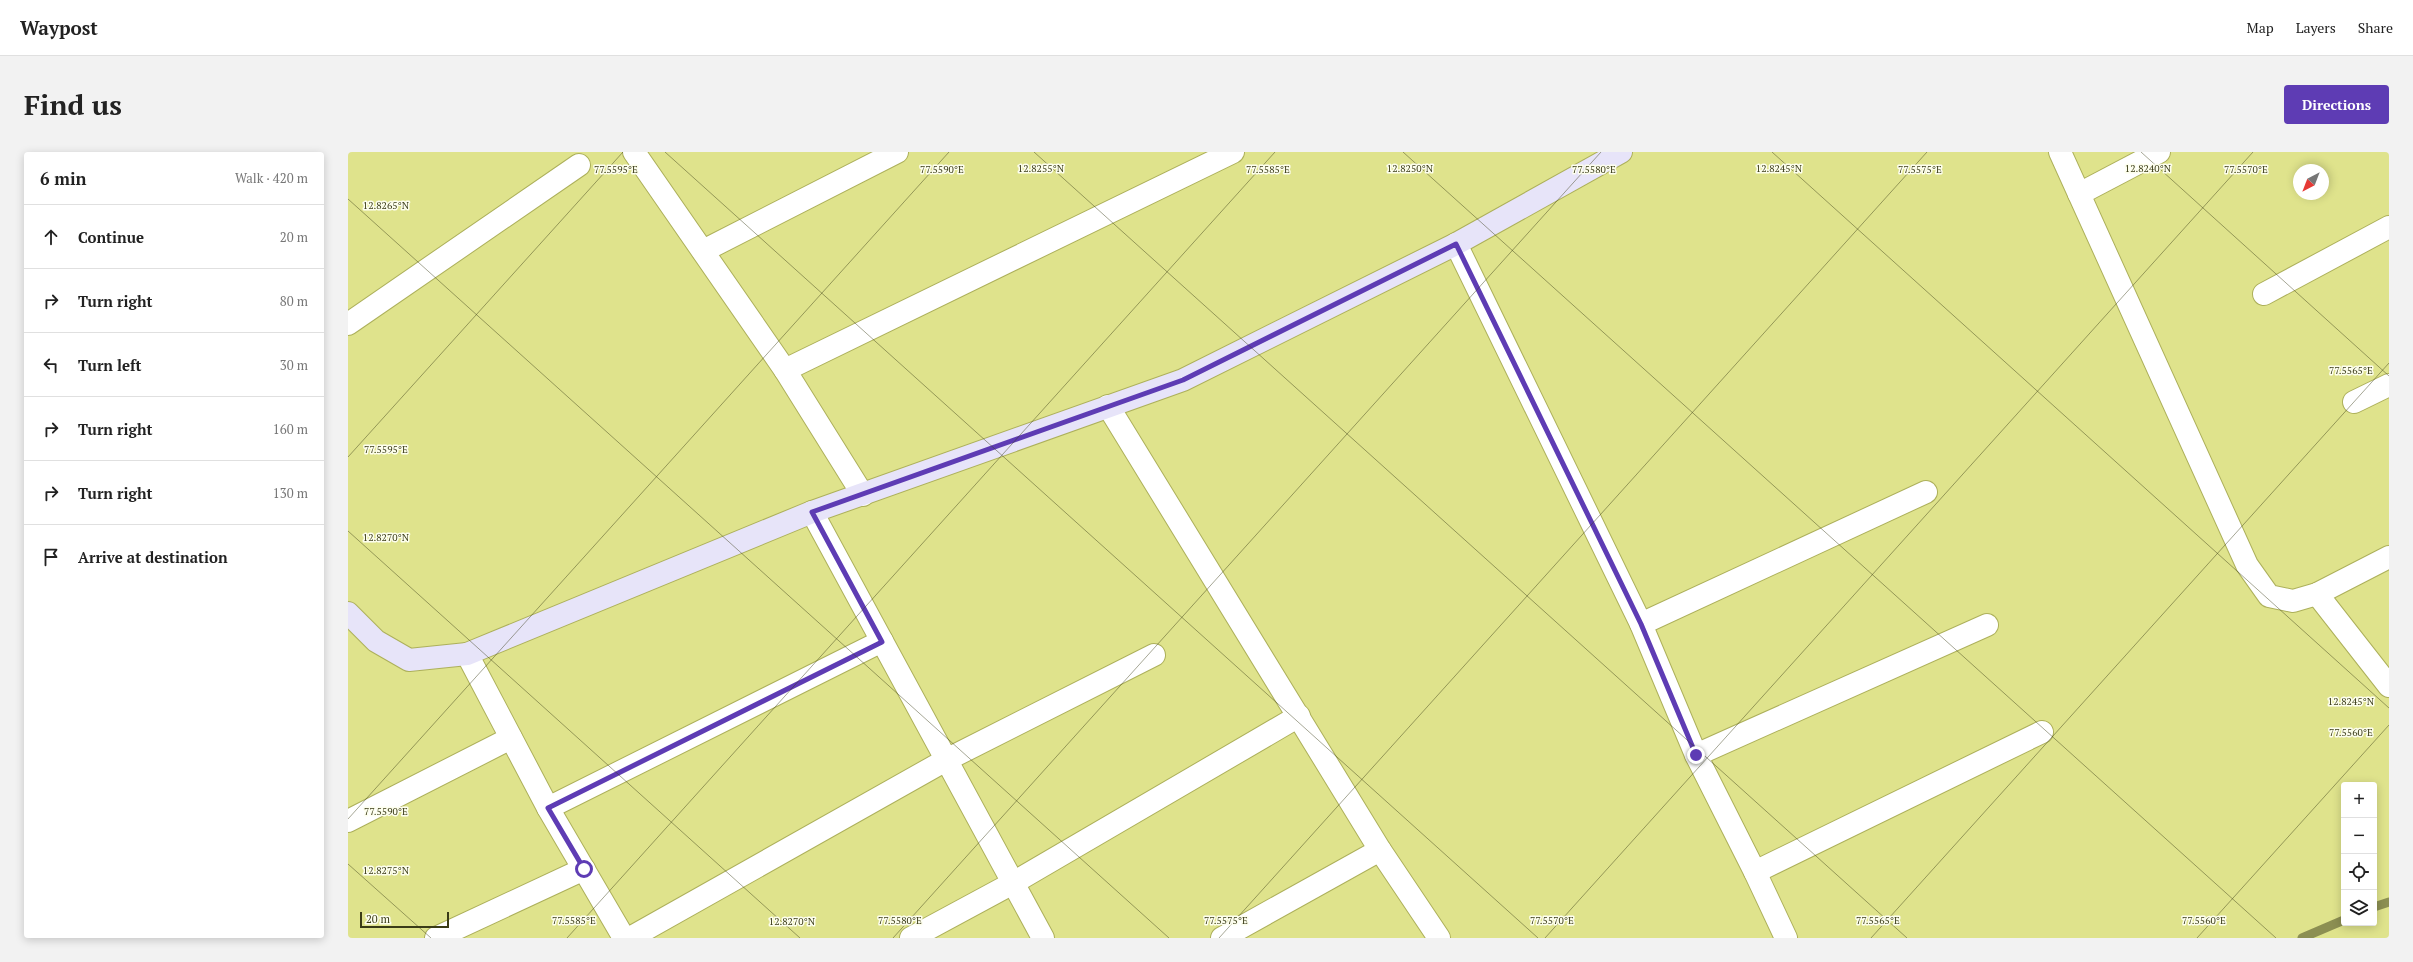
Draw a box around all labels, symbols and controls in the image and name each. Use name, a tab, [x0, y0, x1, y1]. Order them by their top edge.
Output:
text: Waypost	[20, 15, 98, 40]
text: Map	[2247, 18, 2274, 37]
text: Layers	[2296, 18, 2336, 37]
text: Share	[2358, 18, 2393, 37]
button: Directions	[2284, 85, 2389, 124]
text: Find us	[24, 86, 122, 123]
text: 12.8255°N	[1018, 162, 1065, 175]
text: 12.8250°N	[1387, 162, 1434, 175]
text: 12.8245°N	[1756, 162, 1803, 175]
text: 12.8240°N	[2125, 162, 2172, 175]
text: 77.5595°E	[594, 163, 638, 176]
text: 77.5590°E	[920, 163, 964, 176]
text: 77.5585°E	[1246, 163, 1290, 176]
text: 77.5580°E	[1572, 163, 1616, 176]
text: 77.5575°E	[1898, 163, 1942, 176]
text: 77.5570°E	[2224, 163, 2268, 176]
north arrow	[2293, 164, 2329, 200]
text: 6 min	[40, 167, 87, 190]
text: Walk · 420 m	[235, 169, 308, 187]
text: 12.8265°N	[363, 199, 410, 212]
icon: ahead	[40, 226, 62, 248]
text: Continue	[78, 227, 144, 247]
text: 20 m	[280, 228, 308, 246]
icon: right	[40, 290, 62, 312]
text: Turn right	[78, 291, 153, 311]
text: 80 m	[280, 292, 308, 310]
icon: left	[40, 354, 62, 376]
text: Turn left	[78, 355, 142, 375]
text: 30 m	[280, 356, 308, 374]
text: 77.5565°E	[2329, 364, 2373, 377]
icon: right	[40, 418, 62, 440]
text: Turn right	[78, 419, 153, 439]
text: 160 m	[273, 420, 308, 438]
text: 77.5595°E	[364, 443, 408, 456]
icon: right	[40, 482, 62, 504]
text: Turn right	[78, 483, 153, 503]
text: 130 m	[273, 484, 308, 502]
text: 12.8270°N	[363, 531, 410, 544]
icon: arrive	[40, 546, 62, 568]
text: Arrive at destination	[78, 547, 228, 567]
text: 12.8245°N	[2328, 695, 2375, 708]
text: 77.5560°E	[2329, 726, 2373, 739]
route end	[1687, 746, 1705, 764]
map controls	[2341, 782, 2377, 926]
button: +	[2341, 782, 2377, 818]
text: 77.5590°E	[364, 805, 408, 818]
button: −	[2341, 818, 2377, 854]
button: locate	[2341, 854, 2377, 890]
route start	[575, 860, 593, 878]
text: 12.8275°N	[363, 864, 410, 877]
button: layers	[2341, 890, 2377, 926]
scale bar	[360, 910, 449, 929]
text: 20 m	[366, 912, 390, 926]
text: 77.5585°E	[552, 914, 596, 927]
text: 77.5580°E	[878, 914, 922, 927]
text: 77.5575°E	[1204, 914, 1248, 927]
text: 77.5570°E	[1530, 914, 1574, 927]
text: 77.5565°E	[1856, 914, 1900, 927]
text: 77.5560°E	[2182, 914, 2226, 927]
text: 12.8270°N	[769, 915, 816, 928]

